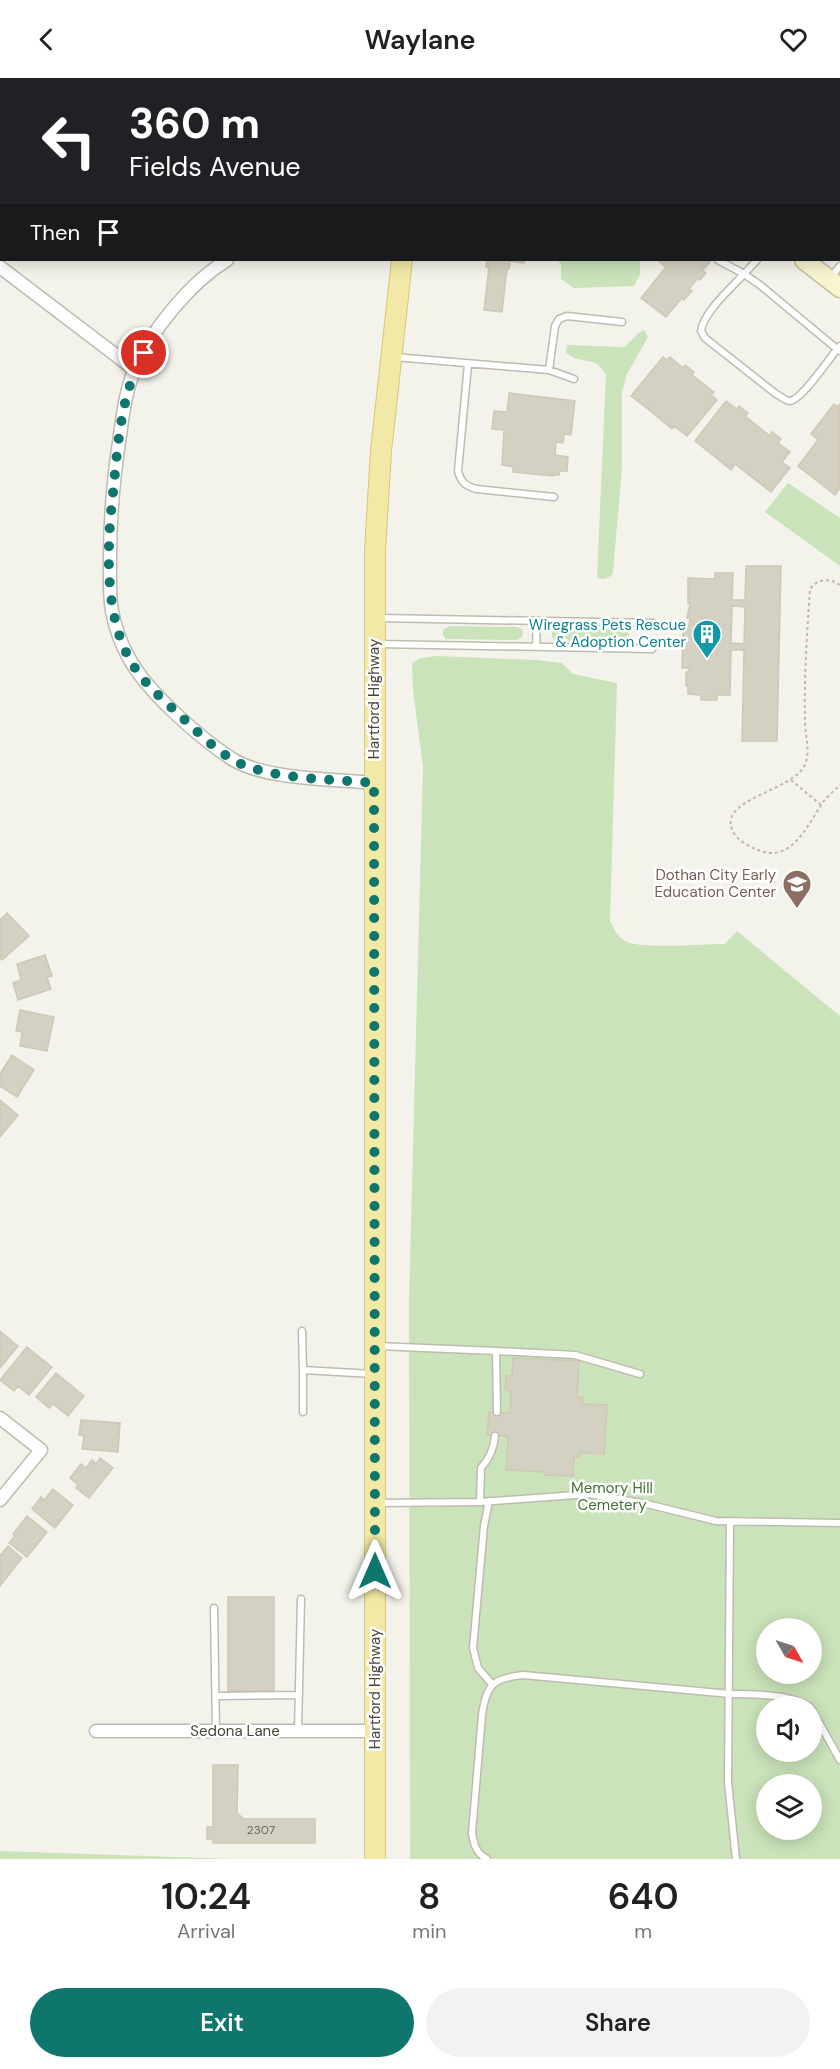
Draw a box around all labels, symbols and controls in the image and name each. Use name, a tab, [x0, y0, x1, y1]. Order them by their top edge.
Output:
text: Waylane	[364, 22, 476, 57]
icon: back	[30, 23, 63, 56]
icon: heart	[777, 23, 810, 56]
text: 360 m	[129, 96, 260, 151]
icon: left	[30, 102, 108, 180]
text: Fields Avenue	[129, 149, 301, 184]
icon: arrive	[92, 216, 125, 249]
text: Then	[30, 218, 80, 247]
pin	[118, 327, 169, 378]
icon: arrive	[127, 336, 160, 369]
place label: Wiregrass Pets Rescue & Adoption Center	[529, 615, 686, 652]
building icon: Wiregrass Pets Rescue & Adoption Center	[691, 618, 723, 660]
street label: Hartford Highway	[364, 638, 384, 759]
place label: Dothan City Early Education Center	[654, 865, 777, 902]
school or university icon: Dothan City Early Education Center	[781, 868, 813, 910]
park label: Memory Hill Cemetery	[571, 1478, 653, 1515]
position arrow	[343, 1539, 407, 1603]
north arrow	[756, 1618, 822, 1684]
map controls	[756, 1618, 822, 1840]
street label: Hartford Highway	[365, 1628, 385, 1749]
button: sound	[756, 1696, 822, 1762]
street label: Sedona Lane	[190, 1721, 280, 1741]
button: layers	[756, 1774, 822, 1840]
house number: 2307	[247, 1822, 275, 1838]
text: 10:24	[161, 1873, 251, 1920]
text: 8	[418, 1873, 441, 1920]
text: 640	[608, 1873, 679, 1920]
text: Arrival	[177, 1918, 235, 1944]
text: min	[412, 1918, 446, 1944]
text: m	[634, 1918, 652, 1944]
button: Exit	[30, 1988, 414, 2057]
button: Share	[426, 1988, 810, 2057]

